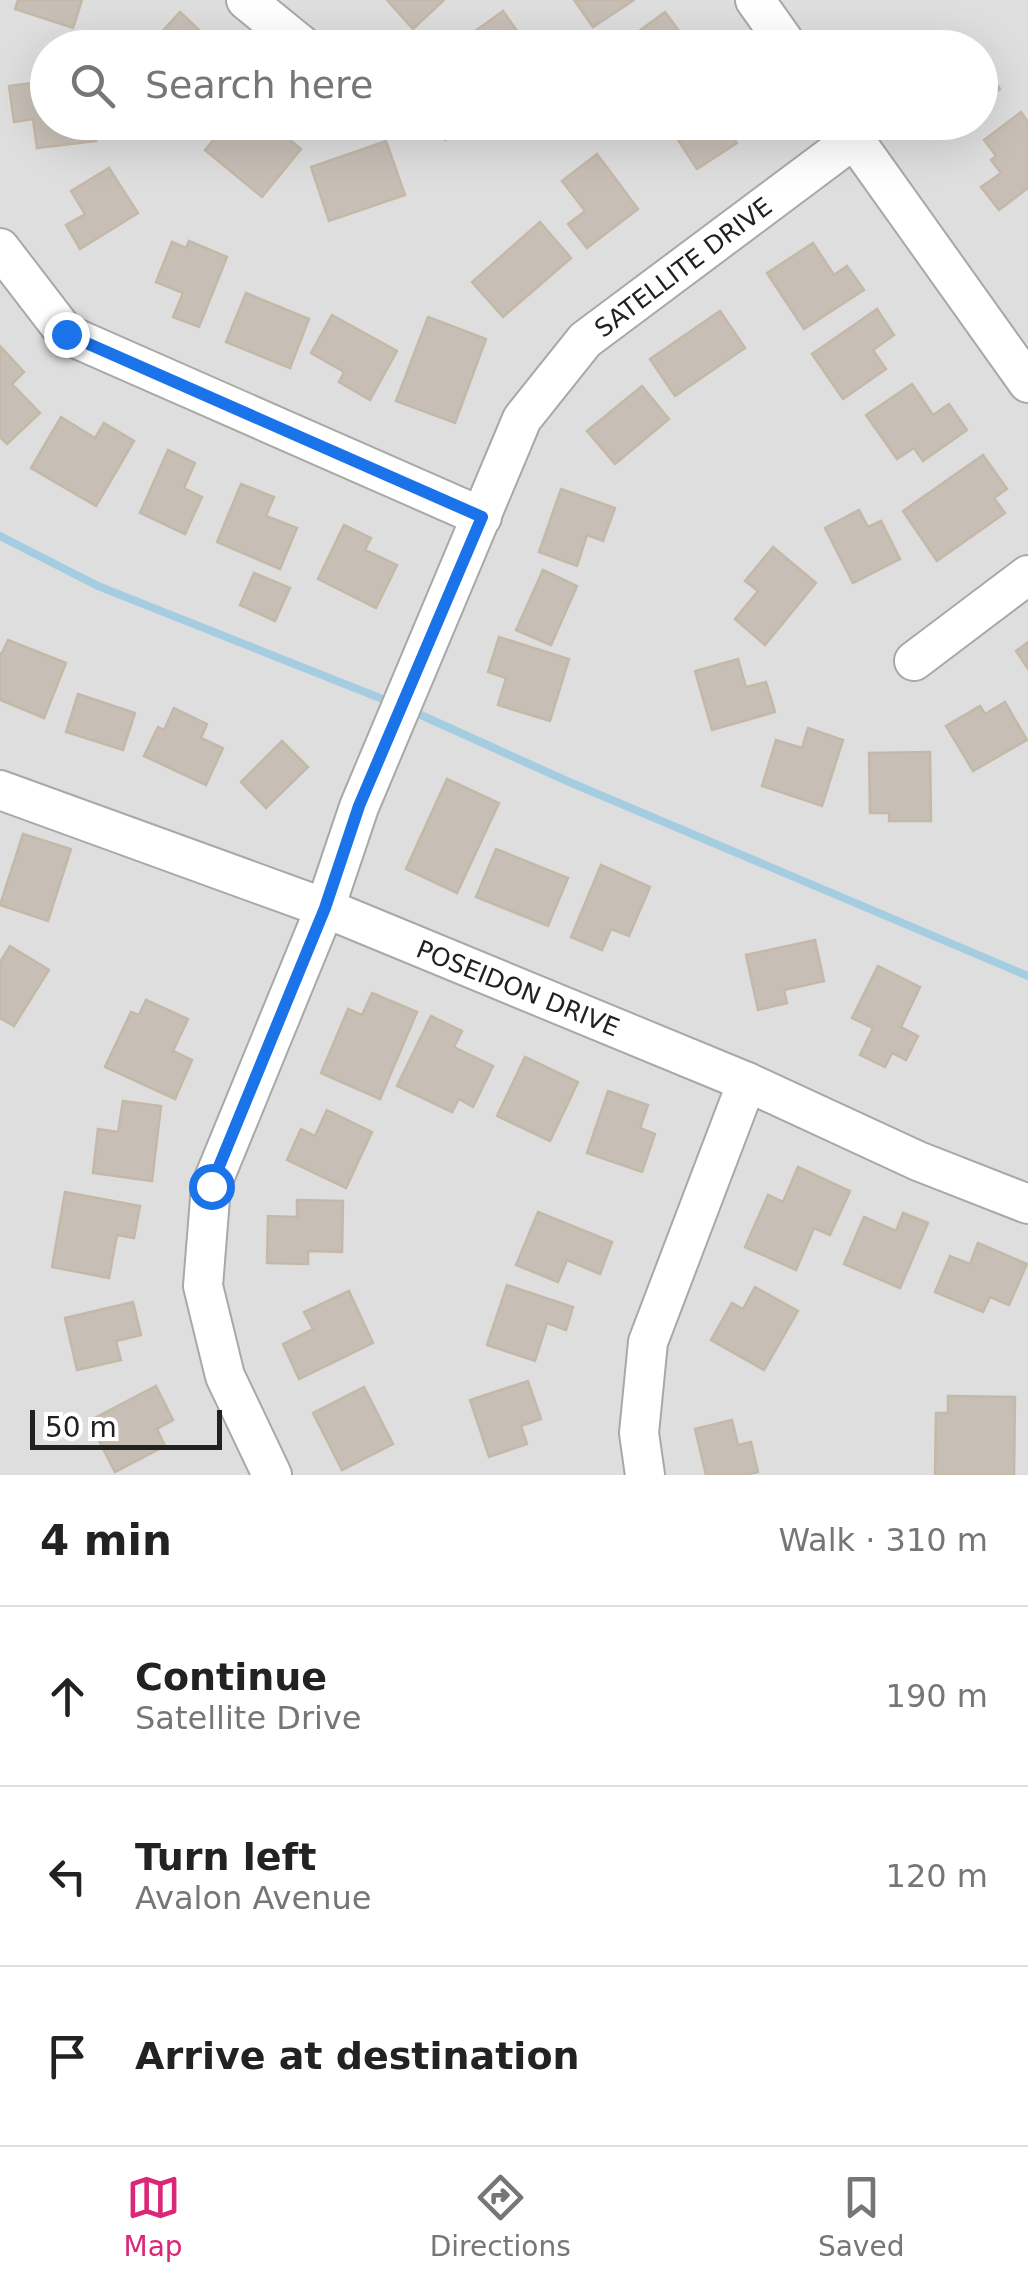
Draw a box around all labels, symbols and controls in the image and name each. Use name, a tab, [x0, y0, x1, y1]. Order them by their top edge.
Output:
search box	[30, 30, 998, 140]
icon: search	[65, 58, 120, 113]
text: Search here	[145, 63, 373, 107]
street label: SATELLITE DRIVE	[589, 192, 777, 343]
route end	[44, 312, 90, 358]
street label: POSEIDON DRIVE	[412, 935, 624, 1042]
route start	[189, 1164, 235, 1210]
scale bar	[30, 1405, 222, 1450]
text: 50 m	[45, 1411, 117, 1444]
text: 4 min	[40, 1516, 172, 1565]
text: Walk · 310 m	[778, 1521, 988, 1559]
text: Continue	[135, 1655, 327, 1699]
icon: ahead	[40, 1669, 95, 1724]
text: 190 m	[886, 1677, 988, 1715]
text: Satellite Drive	[135, 1699, 362, 1737]
text: Turn left	[135, 1835, 316, 1879]
icon: left	[40, 1849, 95, 1904]
text: 120 m	[886, 1857, 988, 1895]
text: Avalon Avenue	[135, 1879, 371, 1917]
icon: arrive	[40, 2029, 95, 2084]
text: Arrive at destination	[135, 2034, 580, 2078]
tab: Map	[124, 2170, 183, 2263]
tab: Directions	[430, 2170, 571, 2263]
tab: Saved	[818, 2170, 904, 2263]

